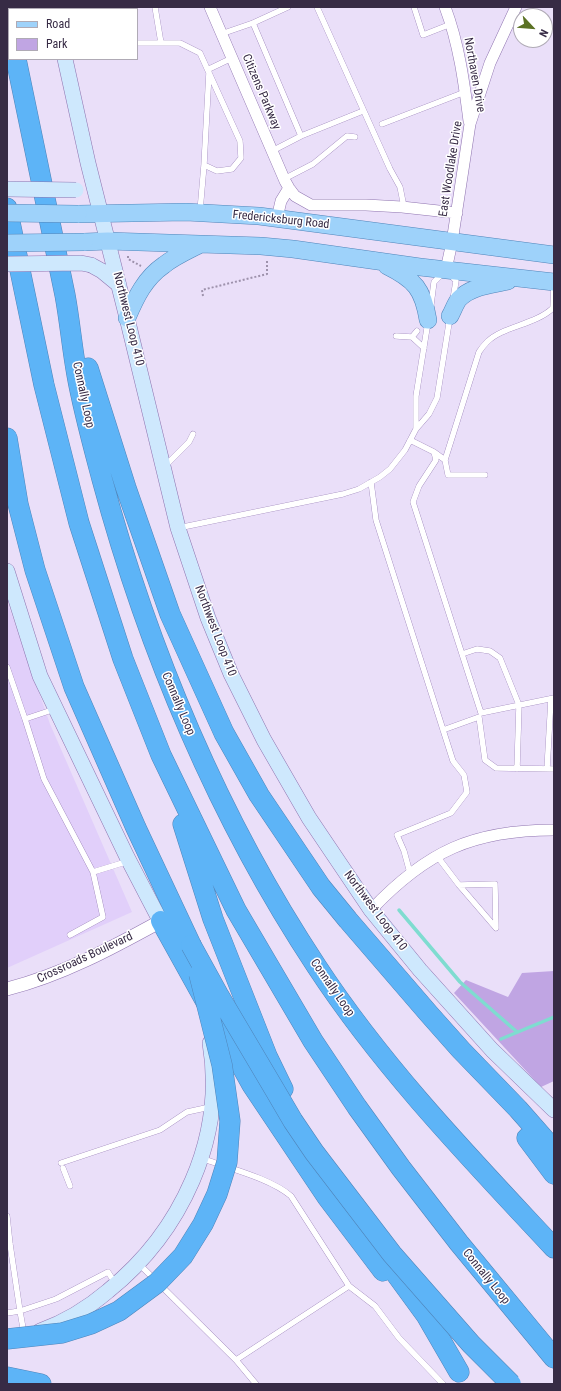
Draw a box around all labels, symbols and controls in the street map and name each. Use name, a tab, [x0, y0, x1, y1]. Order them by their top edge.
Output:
legend	[8, 8, 138, 60]
north arrow	[513, 8, 553, 48]
text: Road	[46, 17, 70, 31]
text: N	[536, 27, 551, 39]
text: Park	[46, 37, 67, 51]
street label: Northaven Drive	[460, 37, 488, 113]
street label: Citizens Parkway	[239, 52, 283, 132]
street label: East Woodlake Drive	[436, 120, 466, 218]
street label: Fredericksburg Road	[232, 208, 330, 232]
street label: Northwest Loop 410	[109, 271, 147, 367]
street label: Connally Loop	[69, 361, 97, 429]
street label: Northwest Loop 410	[191, 584, 239, 678]
street label: Connally Loop	[158, 670, 198, 738]
street label: Northwest Loop 410	[340, 868, 410, 954]
street label: Crossroads Boulevard	[35, 930, 135, 986]
street label: Connally Loop	[307, 956, 357, 1020]
street label: Connally Loop	[459, 1246, 513, 1308]

